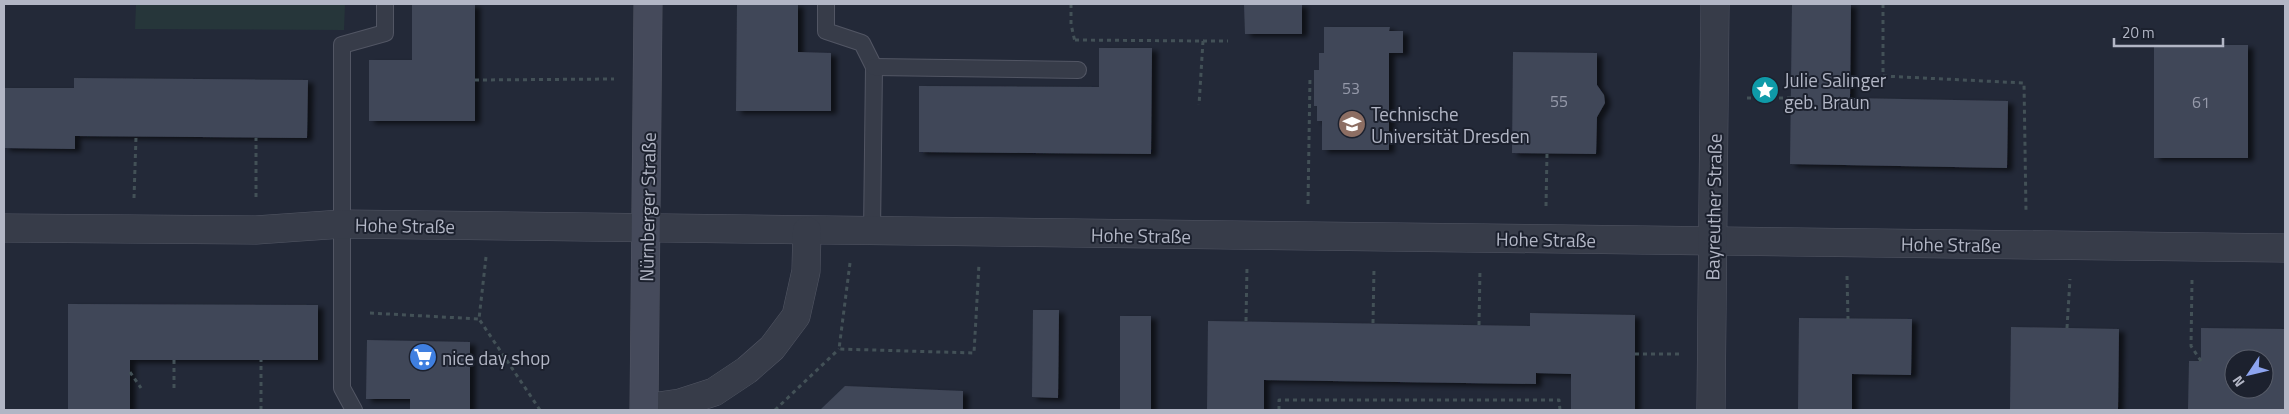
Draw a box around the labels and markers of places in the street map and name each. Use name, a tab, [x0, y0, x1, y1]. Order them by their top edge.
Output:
place label: Julie Salinger geb. Braun	[1784, 65, 1887, 116]
place icon: Julie Salinger geb. Braun	[1750, 75, 1780, 105]
place label: Technische Universität Dresden	[1371, 99, 1530, 150]
school or university icon: Technische Universität Dresden	[1337, 109, 1367, 139]
supermarket icon: nice day shop	[408, 342, 438, 372]
place label: nice day shop	[442, 343, 550, 372]

